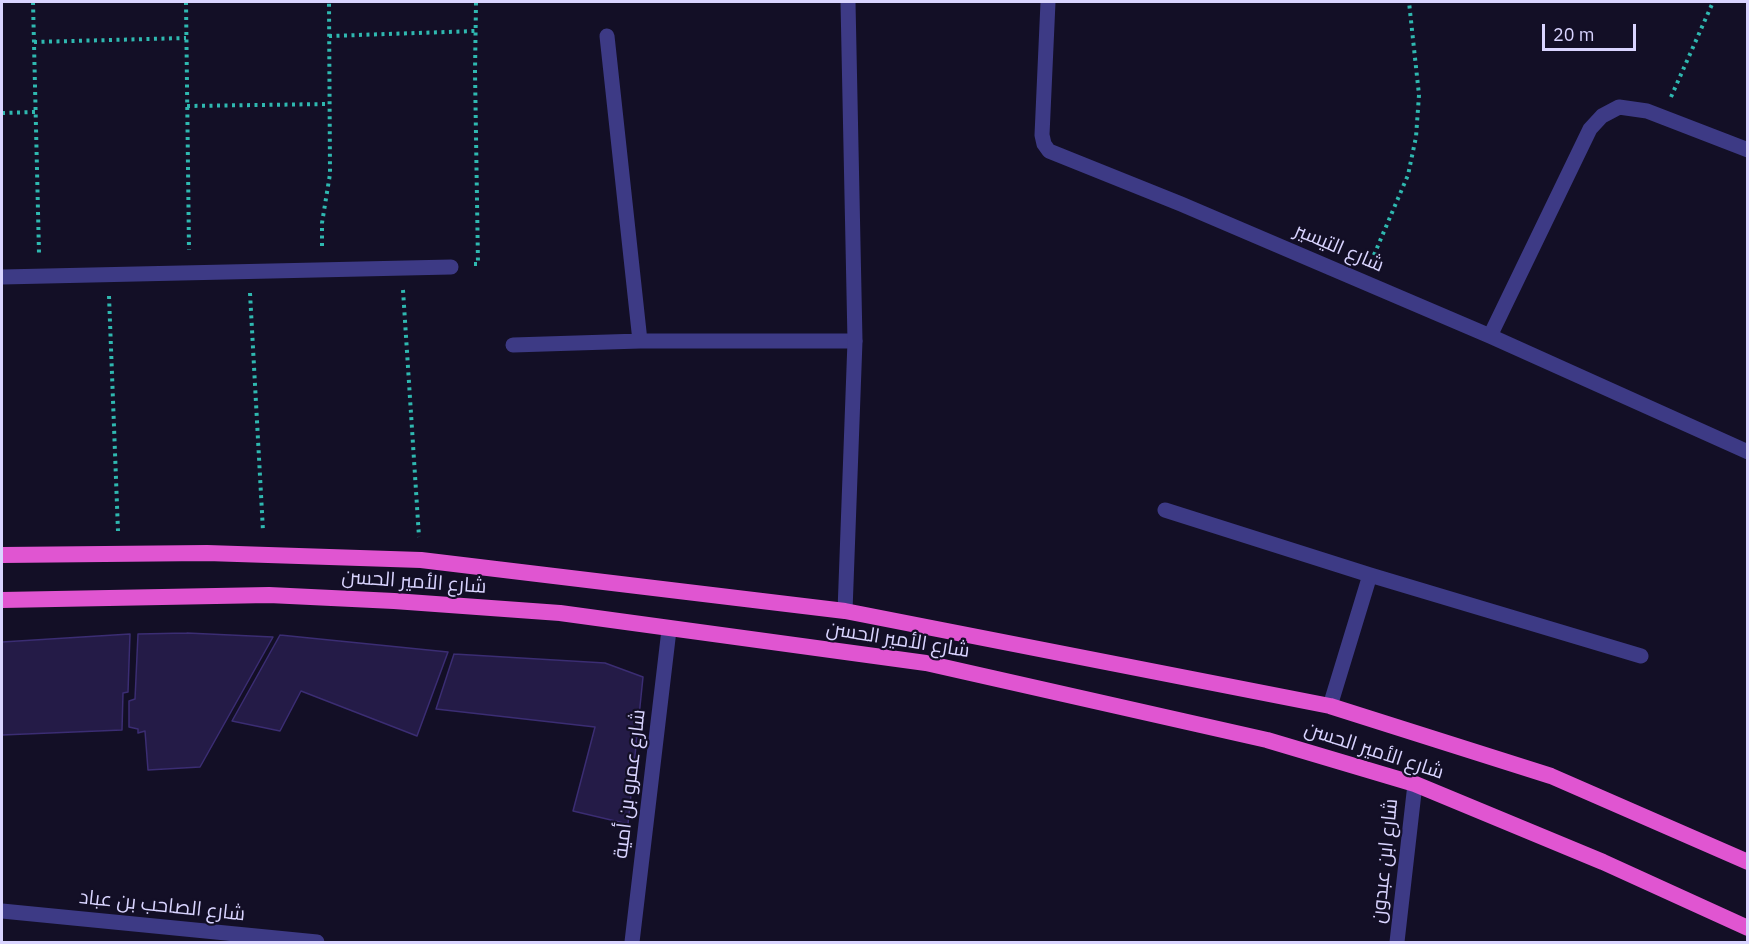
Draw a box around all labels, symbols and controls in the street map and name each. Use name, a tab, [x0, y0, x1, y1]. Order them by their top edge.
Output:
scale bar	[1545, 12, 1640, 50]
text: 20 m	[1553, 23, 1595, 46]
street label: شارع التيسير	[1291, 218, 1387, 278]
street label: شارع الأمير الحسن	[341, 565, 487, 599]
street label: شارع الأمير الحسن	[825, 617, 971, 663]
street label: شارع عمرو بن أمية	[609, 708, 651, 860]
street label: شارع الأمير الحسن	[1301, 717, 1447, 785]
street label: شارع ابن عبدون	[1367, 797, 1403, 925]
street label: شارع الصاحب بن عباد	[78, 885, 246, 927]

